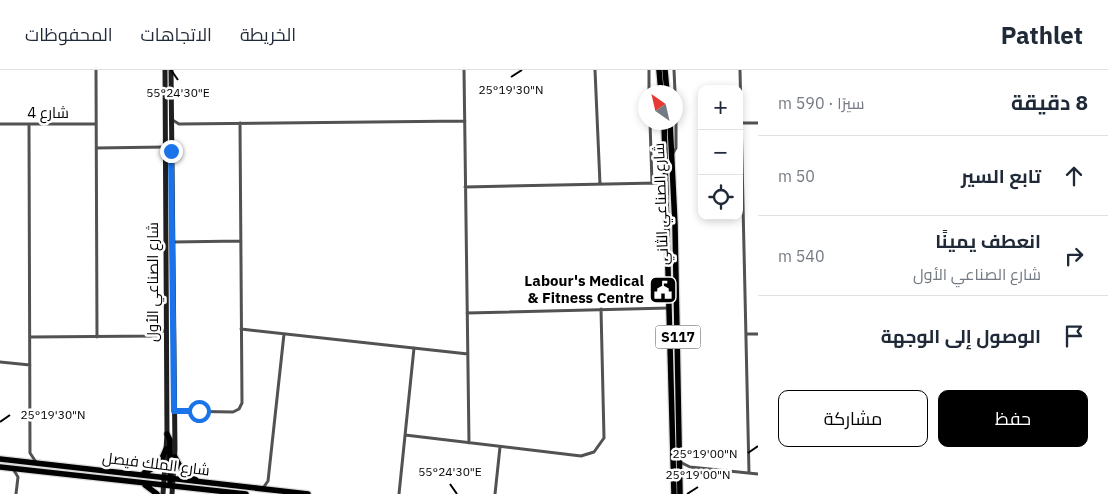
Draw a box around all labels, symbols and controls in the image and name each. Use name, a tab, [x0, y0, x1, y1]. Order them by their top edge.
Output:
text: Pathlet	[1001, 19, 1083, 51]
text: المحفوظات	[25, 23, 113, 46]
text: الاتجاهات	[141, 23, 212, 46]
text: الخريطة	[240, 23, 296, 46]
text: 25°19'30"N	[478, 82, 544, 97]
text: 55°24'30"E	[146, 85, 210, 100]
north arrow	[638, 85, 683, 130]
map controls	[698, 85, 743, 220]
button: +	[698, 85, 743, 130]
text: 8 دقيقة	[1011, 88, 1088, 116]
text: سيرًا · 590 m	[778, 93, 864, 113]
street label: شارع 4	[27, 103, 69, 124]
button: −	[698, 130, 743, 175]
route end	[160, 140, 183, 163]
street label: شارع الصناعي الثاني	[649, 142, 675, 265]
icon: ahead	[1060, 162, 1088, 190]
text: تابع السير	[961, 164, 1041, 188]
text: 50 m	[778, 166, 815, 186]
button: locate	[698, 175, 743, 220]
street label: شارع الصناعي الأول	[143, 222, 165, 342]
text: انعطف يمينًا	[935, 229, 1041, 253]
icon: right	[1060, 242, 1088, 270]
text: 540 m	[778, 246, 825, 266]
text: شارع الصناعي الأول	[913, 264, 1041, 284]
place label: Labour's Medical & Fitness Centre	[524, 271, 644, 307]
public building icon: Labour's Medical & Fitness Centre	[648, 275, 678, 305]
icon: arrive	[1060, 322, 1088, 350]
text: الوصول إلى الوجهة	[881, 324, 1041, 348]
road number: S117	[656, 326, 700, 348]
button: مشاركة	[778, 390, 928, 447]
button: حفظ	[938, 390, 1088, 447]
route start	[188, 400, 211, 423]
text: 25°19'30"N	[20, 407, 86, 422]
text: 25°19'00"N	[672, 446, 738, 461]
street label: شارع الملك فيصل	[101, 447, 211, 482]
text: 55°24'30"E	[418, 464, 482, 479]
text: 25°19'00"N	[665, 467, 731, 482]

